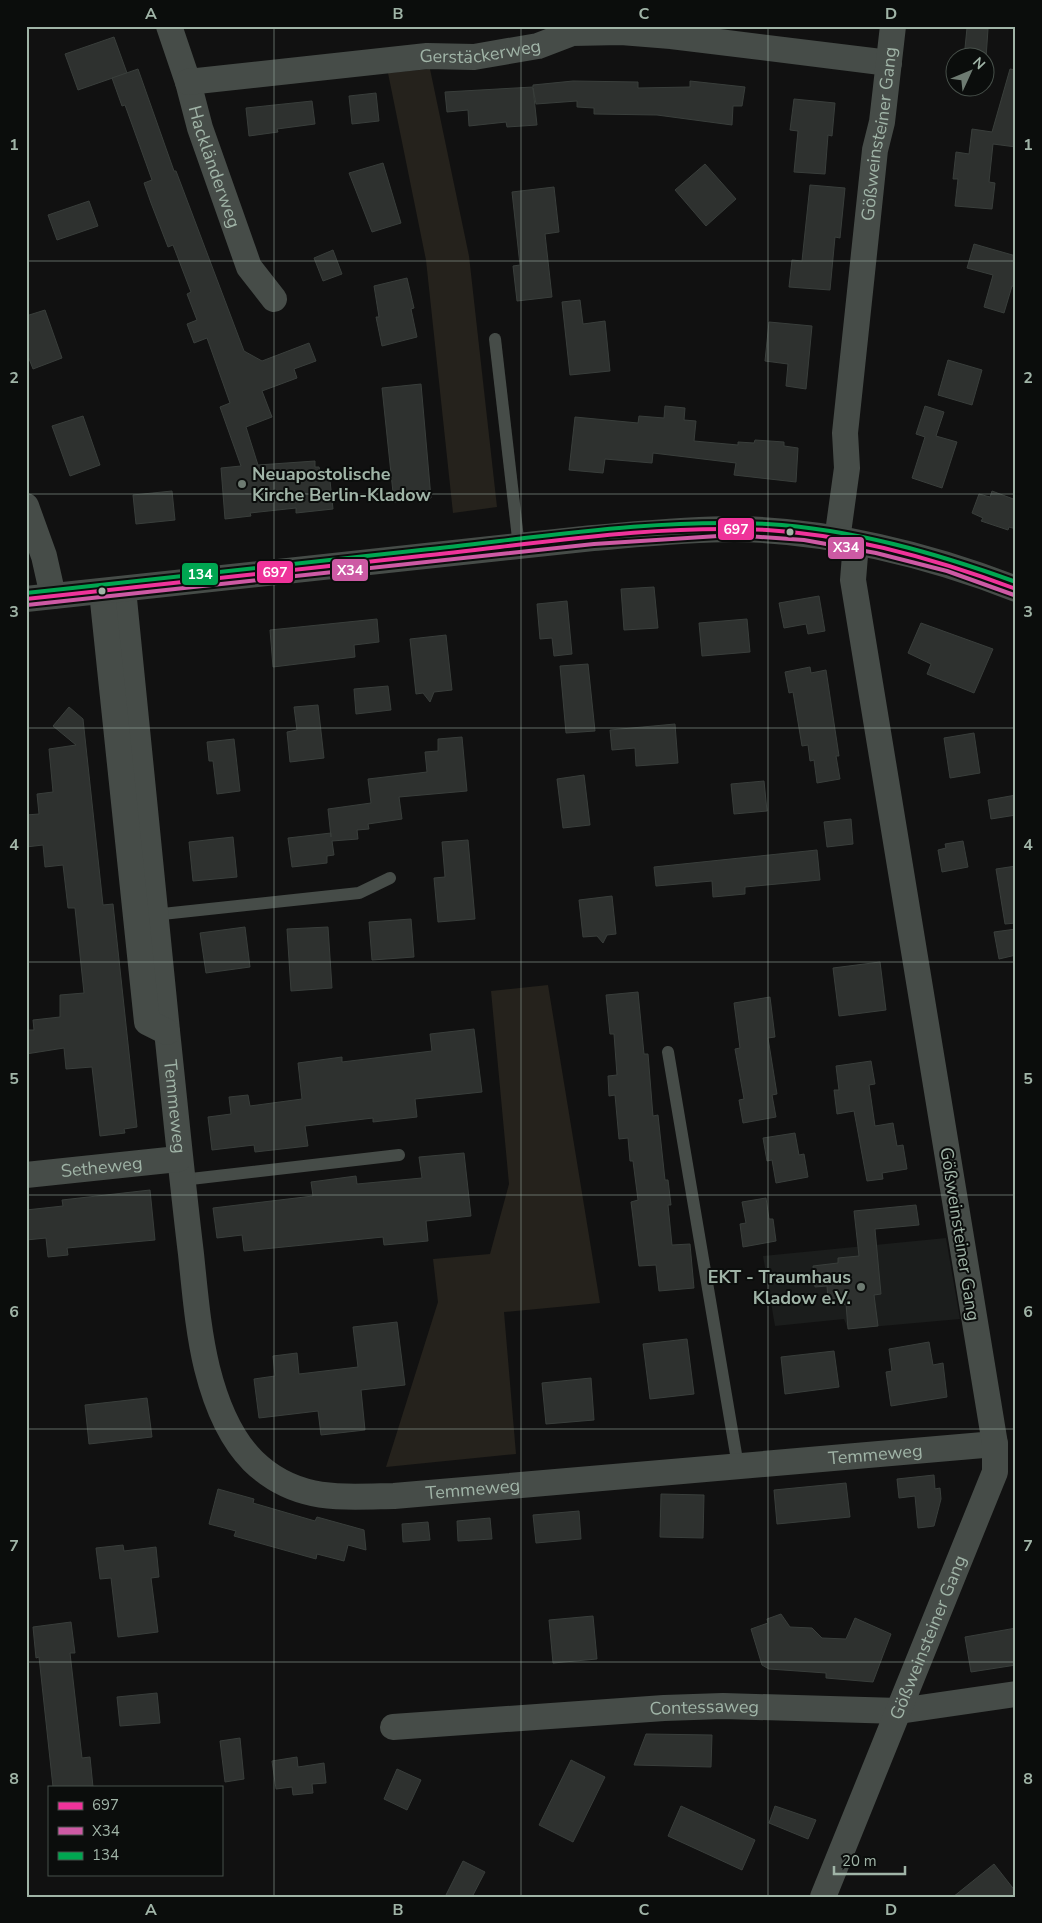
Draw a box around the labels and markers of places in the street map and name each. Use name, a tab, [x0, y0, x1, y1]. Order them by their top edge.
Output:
place label: Neuapostolische Kirche Berlin-Kladow	[252, 462, 431, 507]
marker: Neuapostolische Kirche Berlin-Kladow	[236, 478, 248, 490]
unlabelled marker	[785, 527, 795, 537]
unlabelled marker	[97, 586, 107, 596]
place label: EKT - Traumhaus Kladow e.V.	[708, 1265, 851, 1310]
marker: EKT - Traumhaus Kladow e.V.	[855, 1281, 867, 1293]

